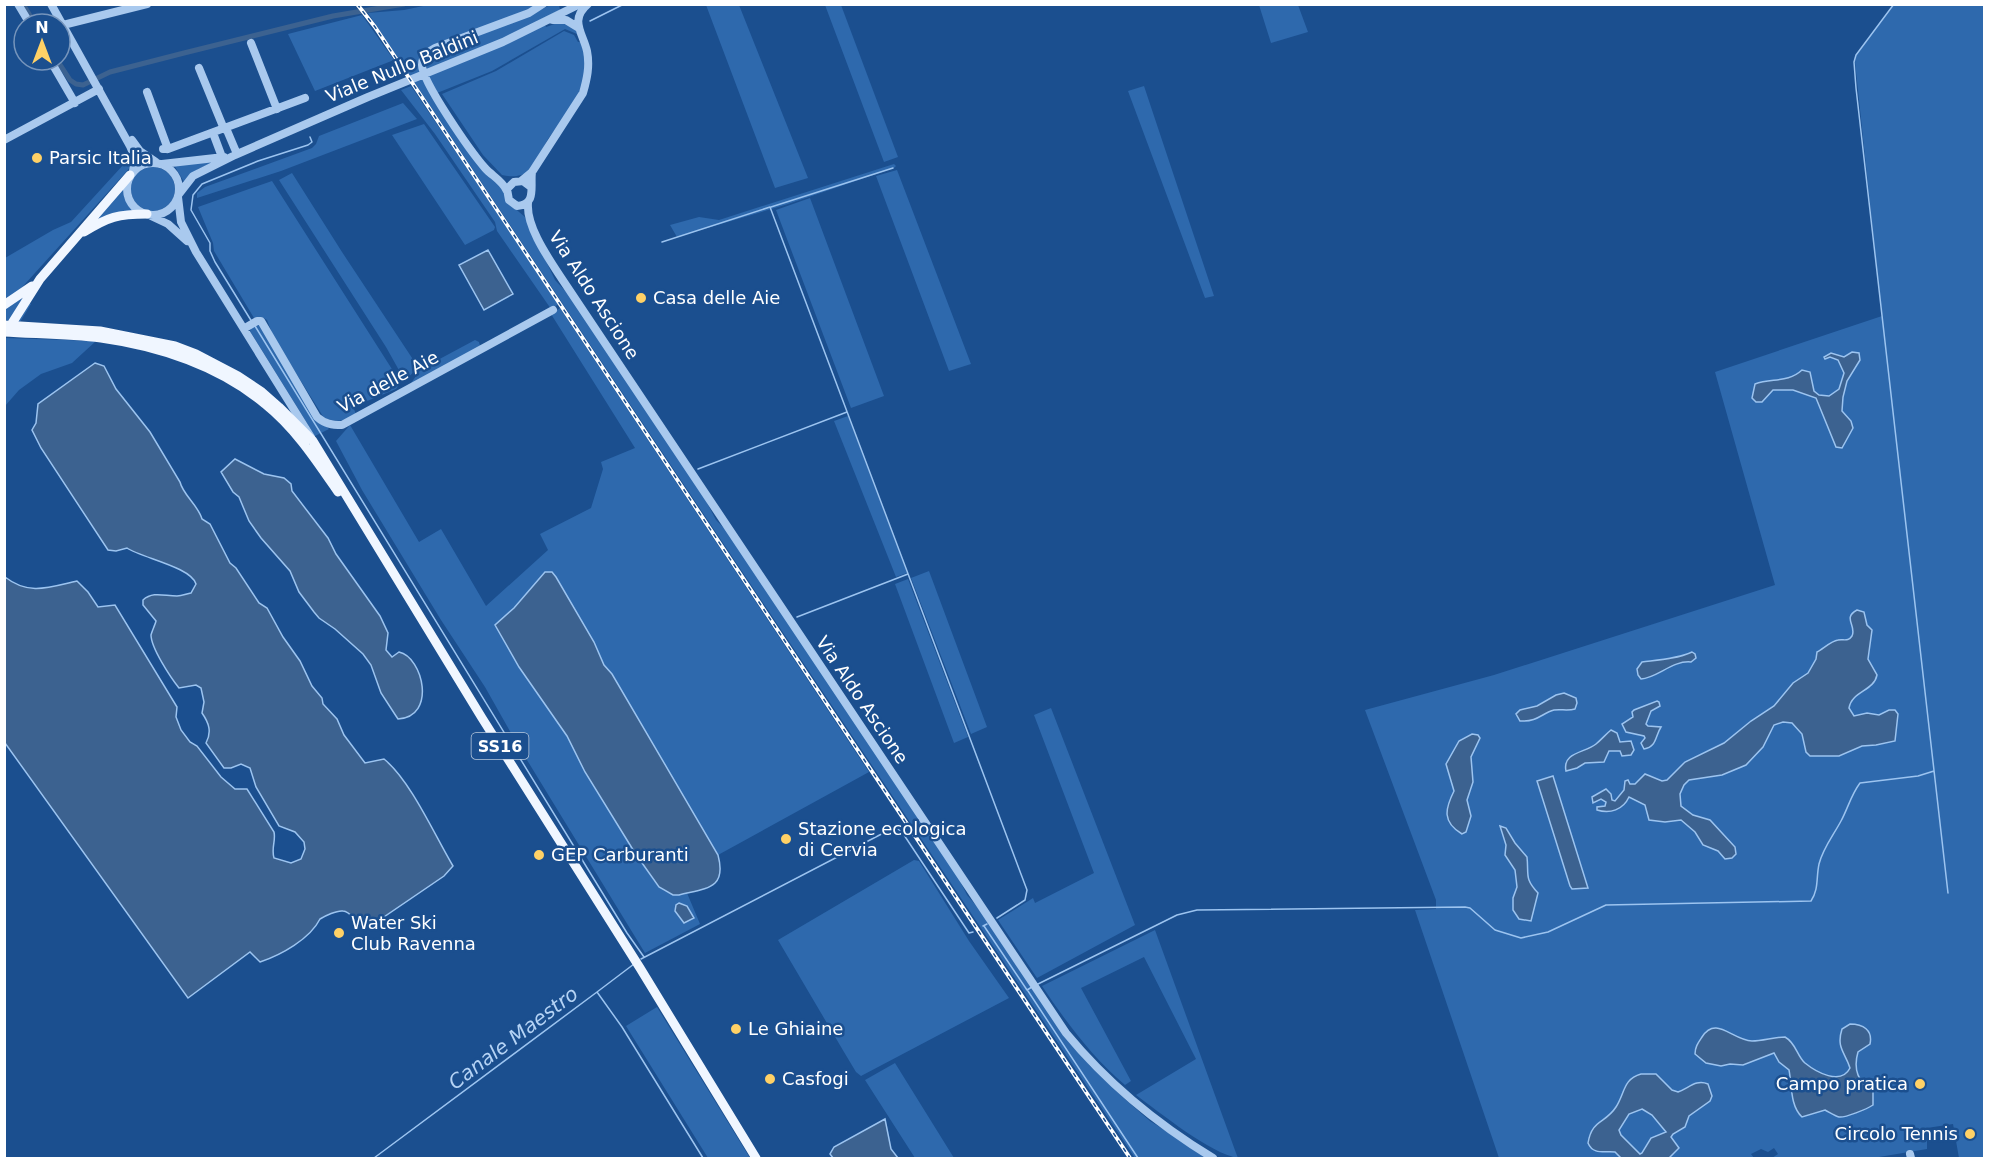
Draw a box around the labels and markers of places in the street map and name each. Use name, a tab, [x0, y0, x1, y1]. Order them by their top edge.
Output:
place label: Parsic Italia	[49, 147, 152, 168]
marker: Parsic Italia	[30, 151, 44, 165]
place label: Casa delle Aie	[653, 287, 780, 308]
marker: Casa delle Aie	[634, 291, 648, 305]
place label: Stazione ecologica di Cervia	[798, 818, 967, 860]
marker: Stazione ecologica di Cervia	[779, 832, 793, 846]
place label: GEP Carburanti	[551, 844, 689, 865]
marker: GEP Carburanti	[532, 848, 546, 862]
place label: Water Ski Club Ravenna	[351, 912, 476, 954]
marker: Water Ski Club Ravenna	[332, 926, 346, 940]
place label: Le Ghiaine	[748, 1018, 843, 1039]
marker: Le Ghiaine	[729, 1022, 743, 1036]
place label: Casfogi	[782, 1068, 849, 1089]
marker: Casfogi	[763, 1072, 777, 1086]
place label: Campo pratica	[1776, 1073, 1908, 1094]
marker: Campo pratica	[1913, 1077, 1927, 1091]
place label: Circolo Tennis	[1835, 1123, 1958, 1144]
marker: Circolo Tennis	[1963, 1127, 1977, 1141]

